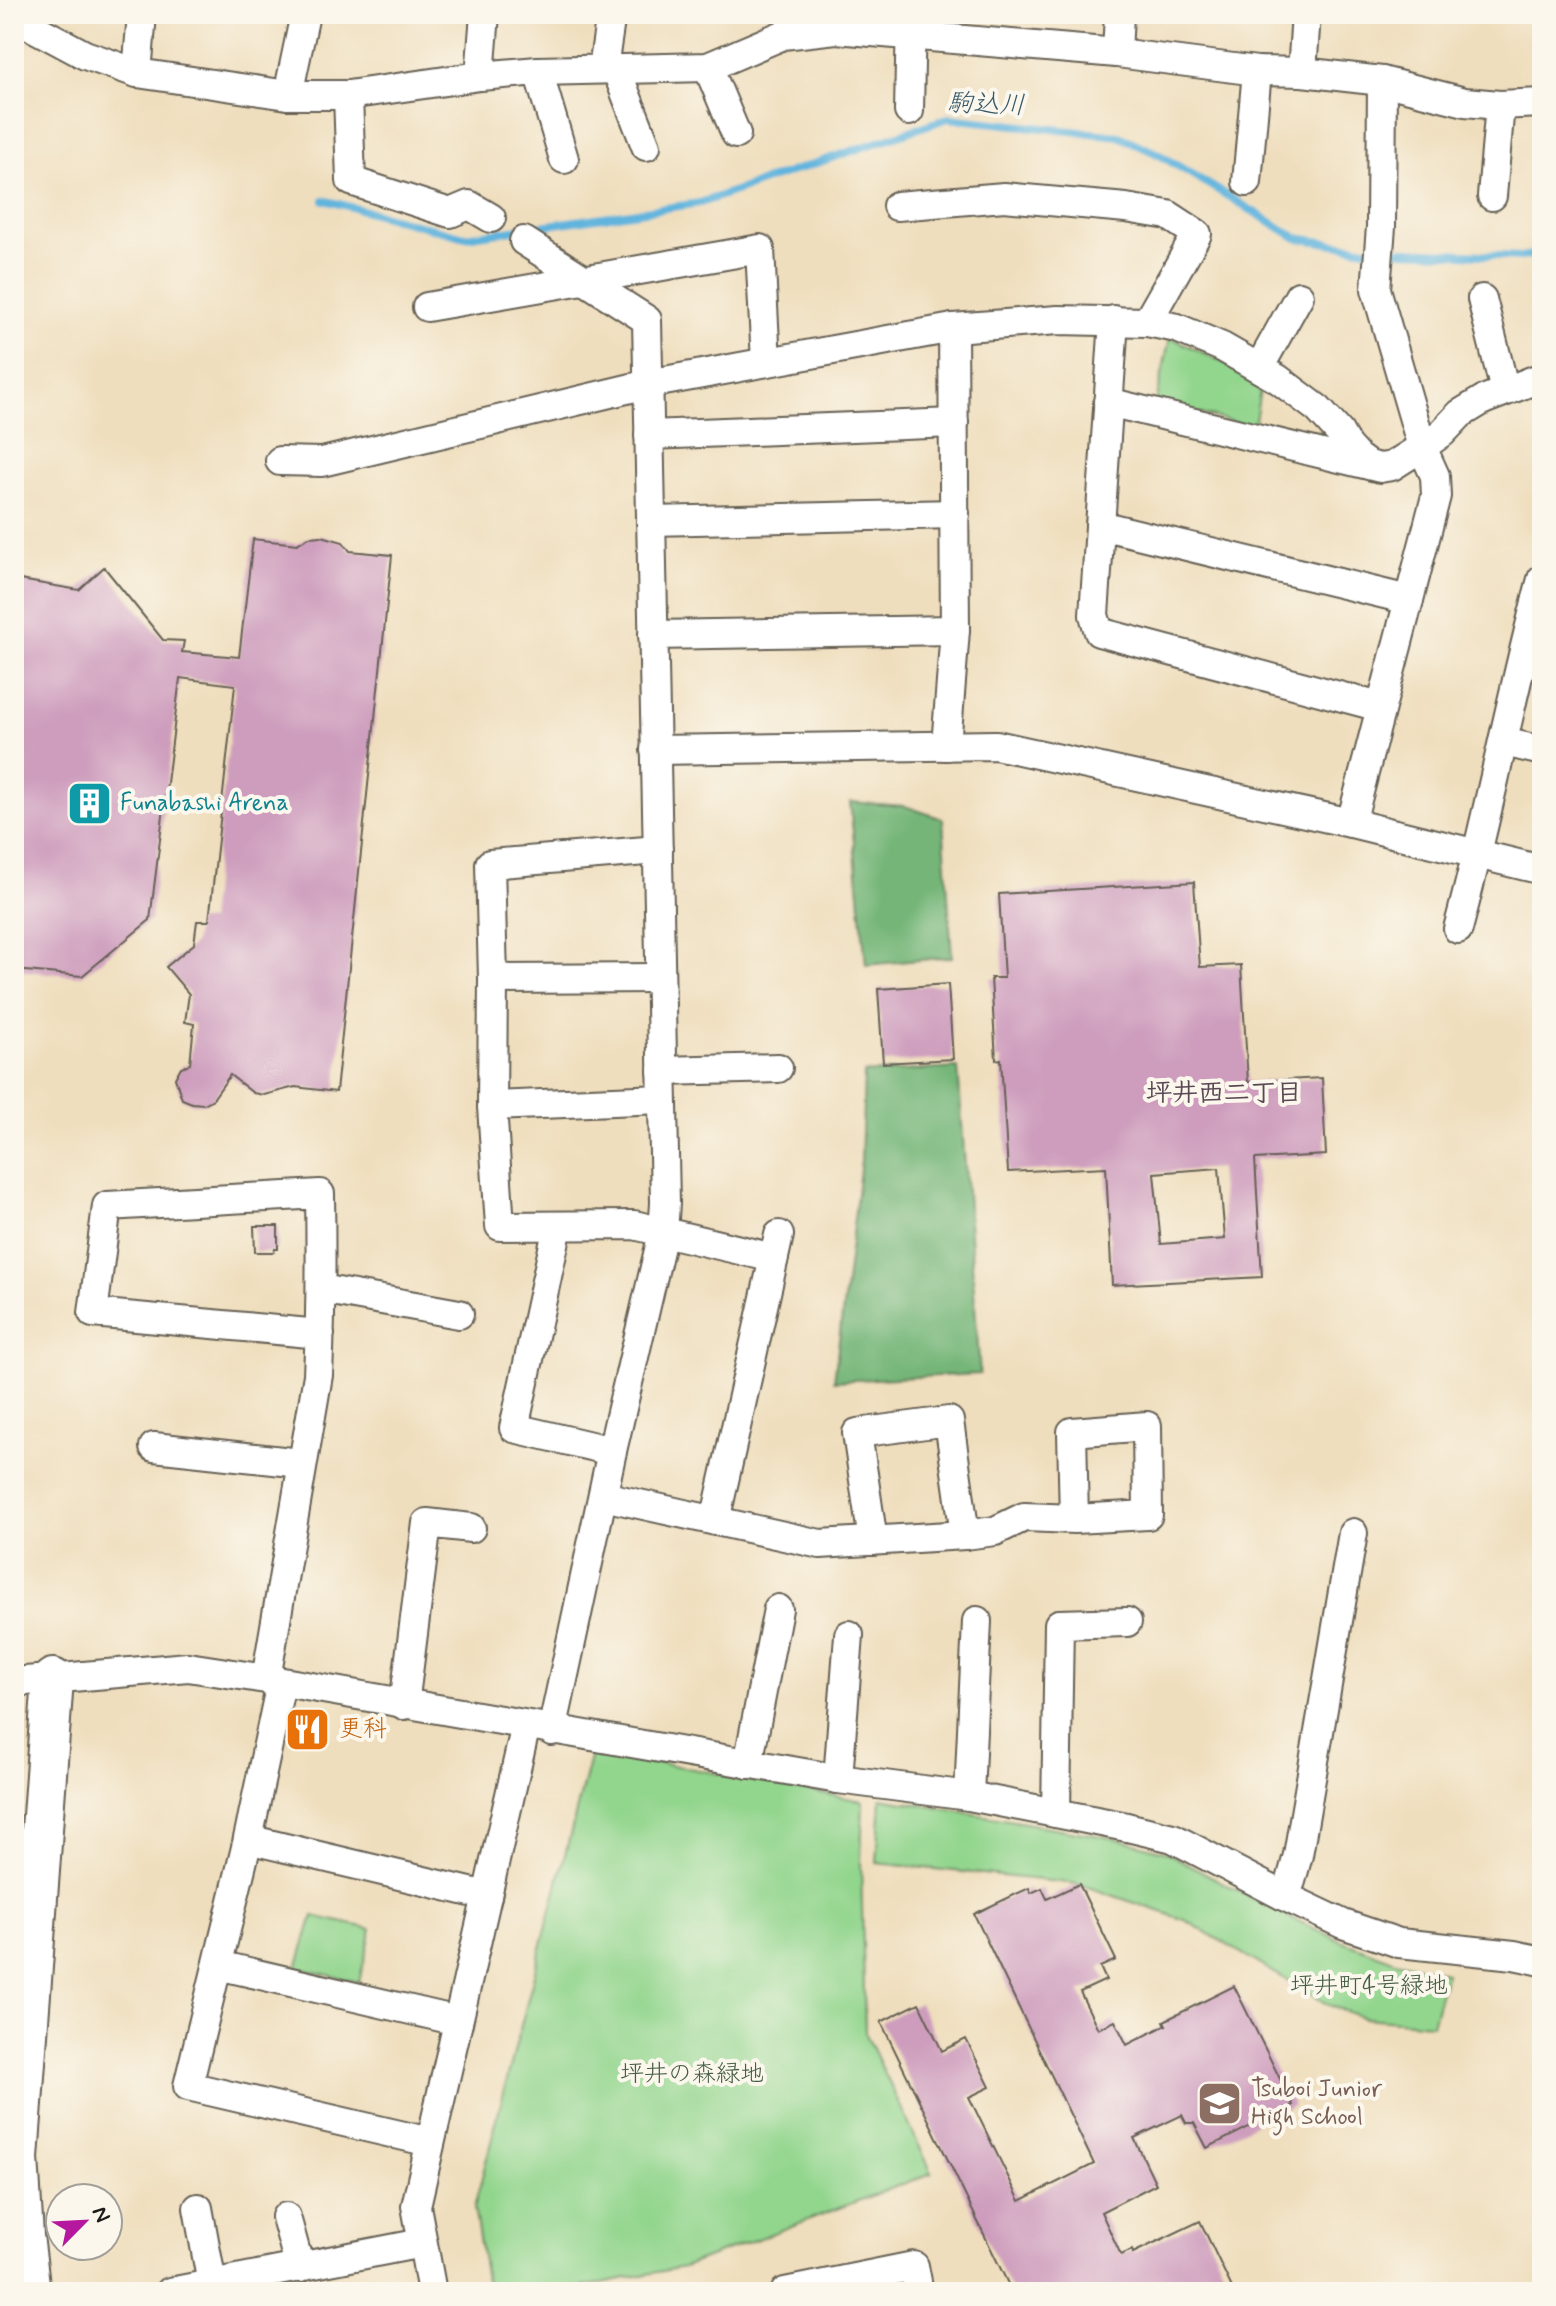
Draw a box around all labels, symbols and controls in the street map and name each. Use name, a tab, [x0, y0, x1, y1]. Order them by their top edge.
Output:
water label: 駒込川	[946, 87, 1026, 123]
building icon: Funabashi Arena	[65, 779, 113, 827]
place label: Funabashi Arena	[120, 788, 289, 819]
district label: 坪井西二丁目	[1146, 1077, 1302, 1111]
restaurant icon: 更科	[284, 1705, 332, 1753]
place label: 更科	[339, 1714, 387, 1745]
park label: 坪井町4号緑地	[1290, 1971, 1448, 2002]
park label: 坪井の森緑地	[620, 2059, 764, 2090]
place label: Tsuboi Junior High School	[1251, 2074, 1383, 2136]
school or university icon: Tsuboi Junior High School	[1196, 2079, 1244, 2127]
north arrow	[44, 2182, 124, 2262]
text: N	[85, 2202, 116, 2227]

